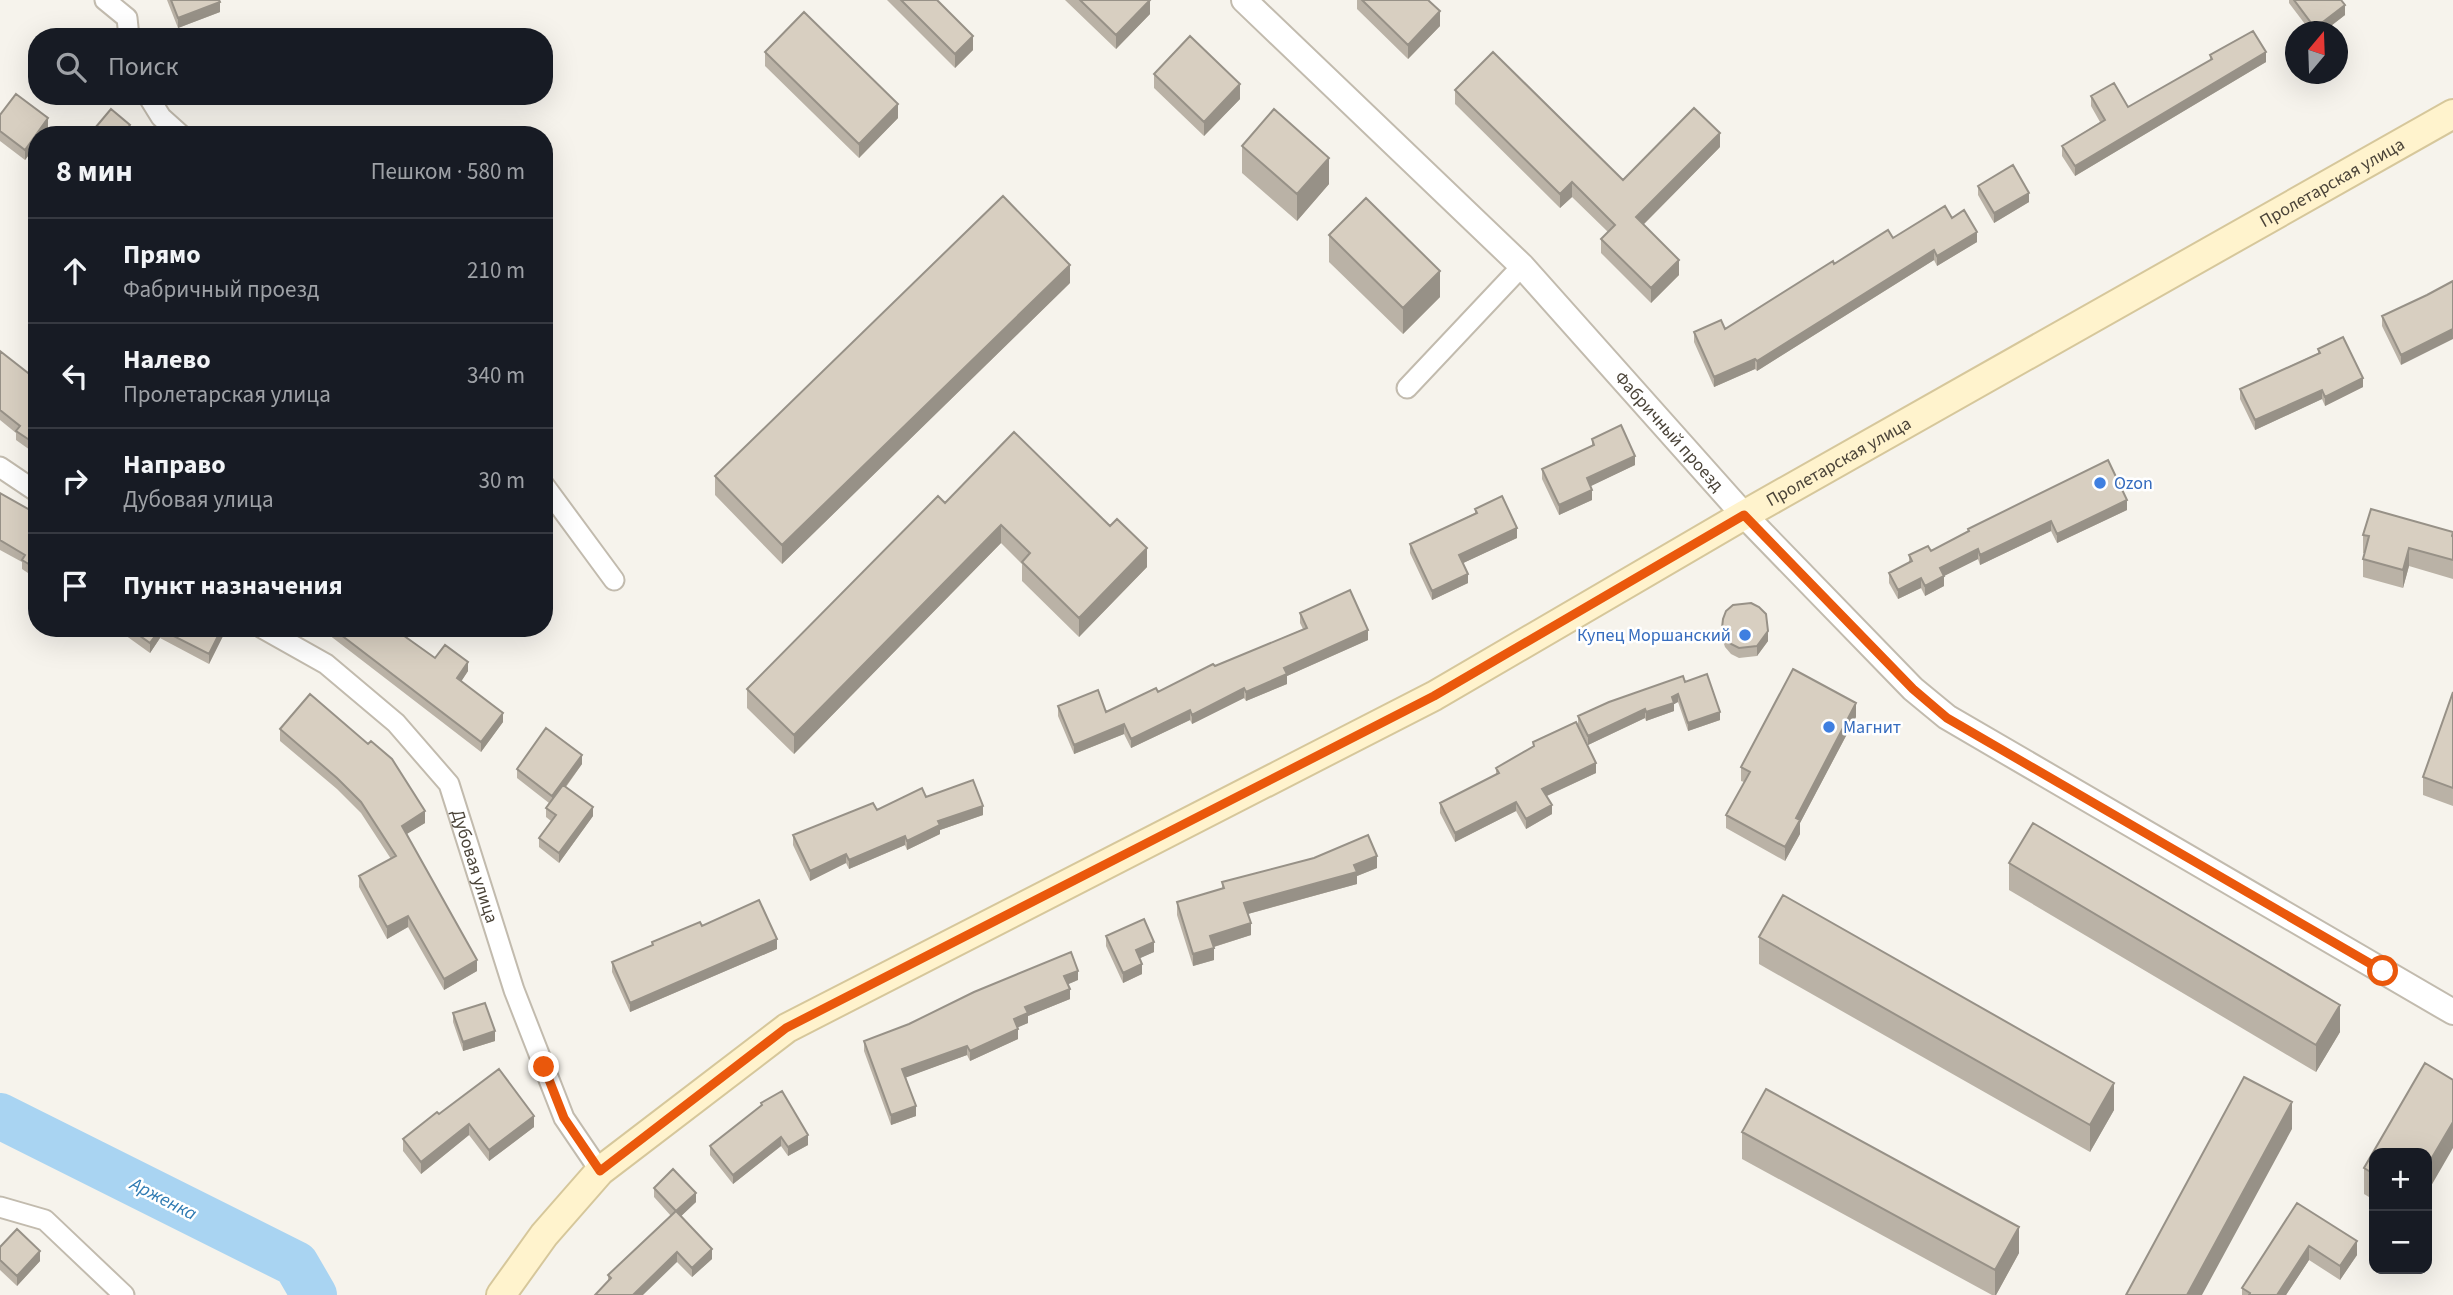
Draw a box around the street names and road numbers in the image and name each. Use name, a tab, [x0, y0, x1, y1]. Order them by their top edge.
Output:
street label: Пролетарская улица	[2255, 132, 2409, 234]
street label: Фабричный проезд	[1608, 366, 1730, 497]
street label: Пролетарская улица	[1762, 411, 1916, 513]
street label: Дубовая улица	[445, 806, 504, 926]

